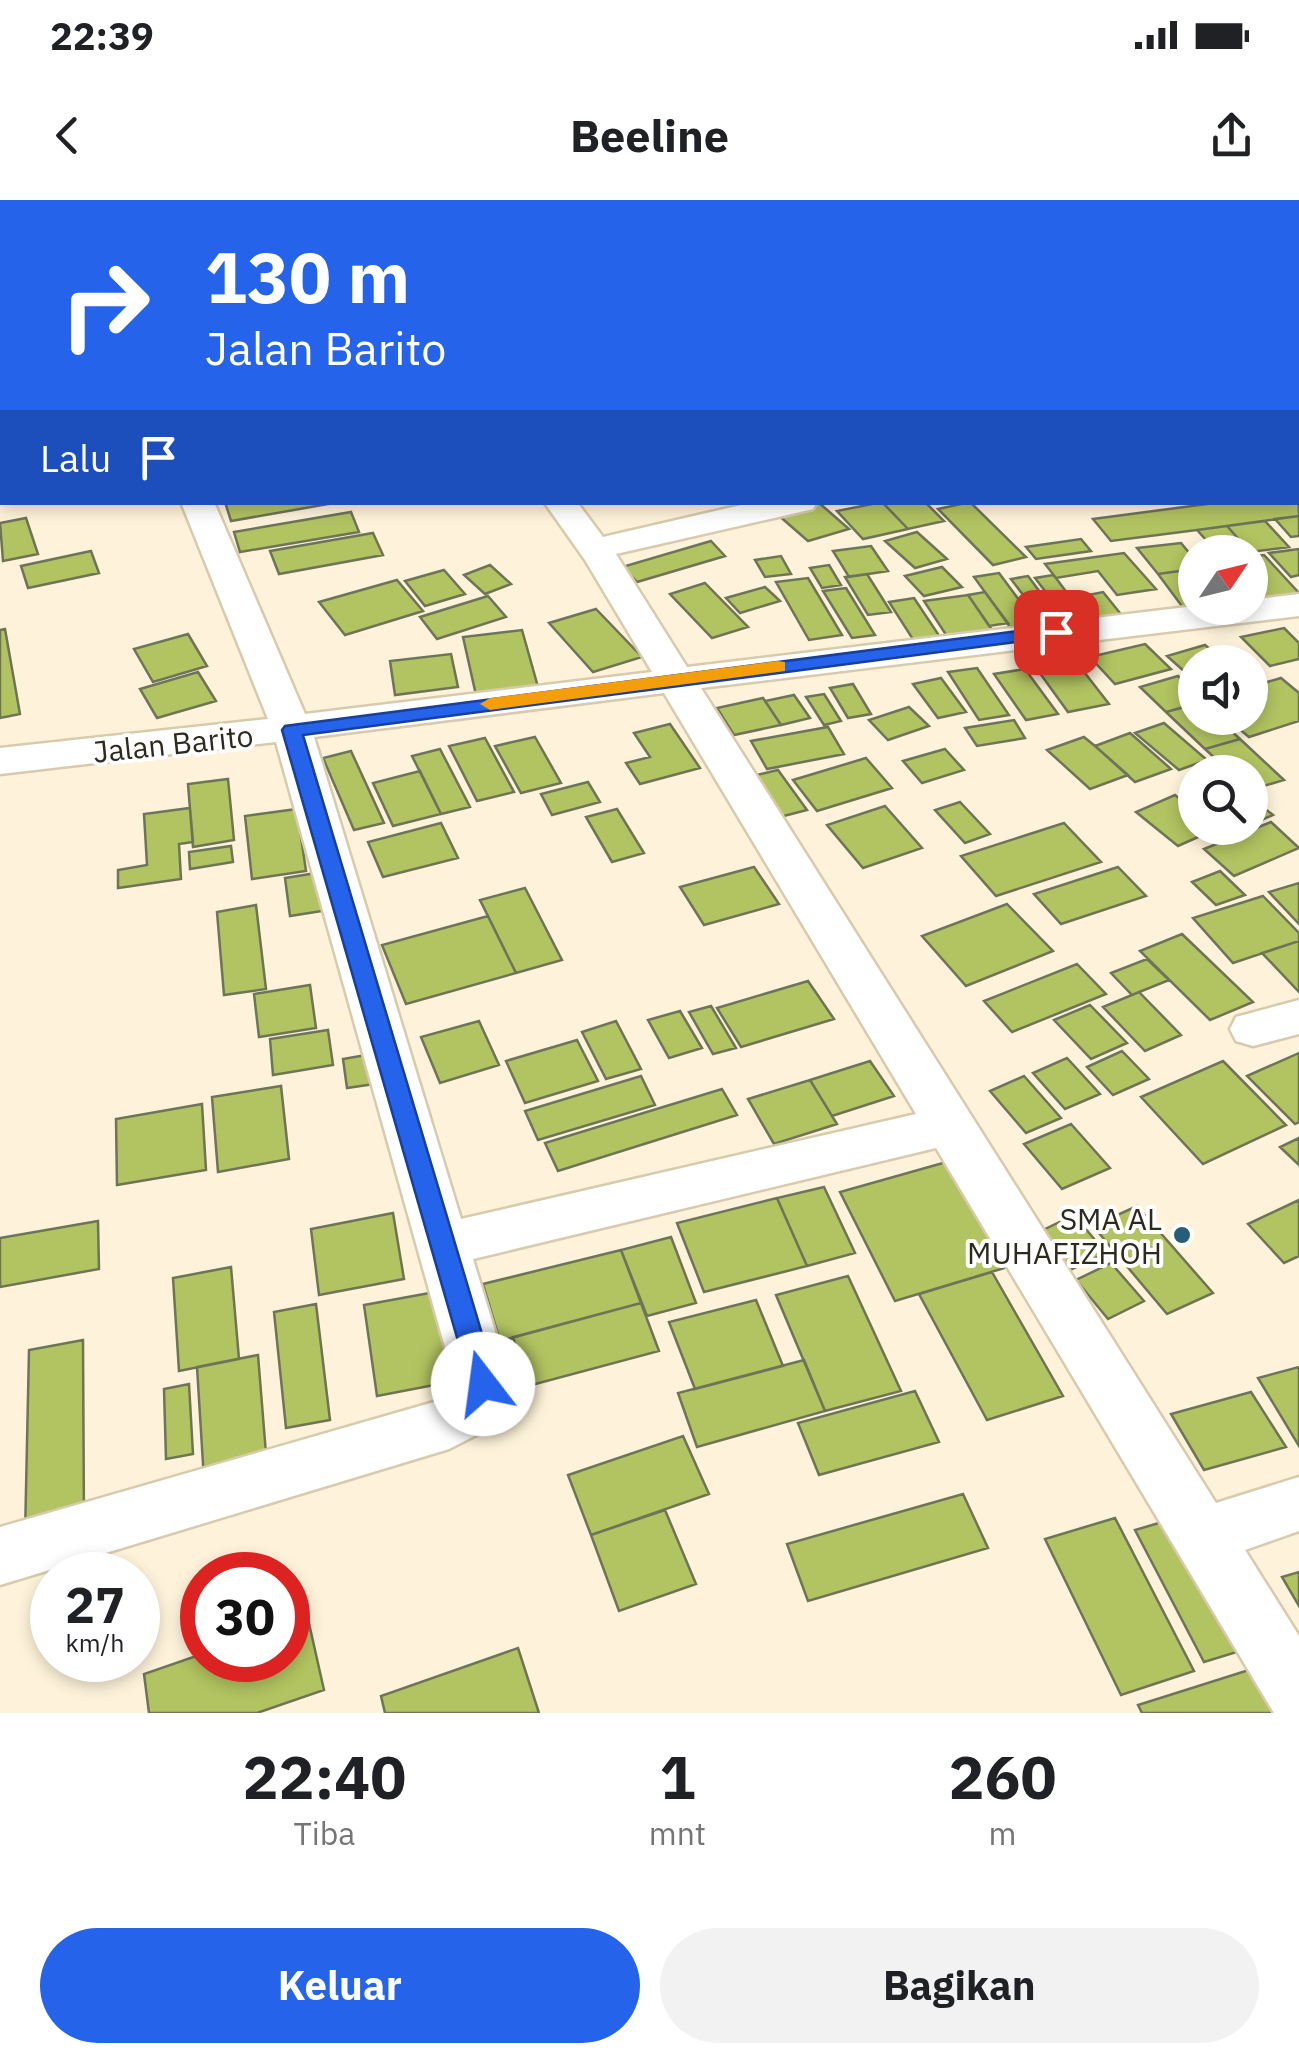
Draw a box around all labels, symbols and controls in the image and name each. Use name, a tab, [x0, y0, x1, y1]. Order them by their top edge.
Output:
text: 22:39	[50, 11, 154, 60]
text: Beeline	[570, 106, 729, 164]
icon: back	[40, 108, 95, 163]
icon: share	[1204, 108, 1259, 163]
text: 130 m	[205, 231, 410, 322]
icon: right	[40, 240, 170, 370]
text: Jalan Barito	[205, 319, 446, 377]
icon: arrive	[131, 430, 186, 485]
text: Lalu	[40, 433, 111, 482]
north arrow	[1178, 535, 1268, 625]
map controls	[1178, 535, 1268, 845]
pin	[1014, 590, 1099, 675]
icon: arrive	[1029, 605, 1084, 660]
button: sound	[1178, 645, 1268, 735]
street label: Jalan Barito	[91, 715, 255, 771]
button: search	[1178, 755, 1268, 845]
place label: SMA AL MUHAFIZHOH	[967, 1199, 1162, 1272]
marker: SMA AL MUHAFIZHOH	[1171, 1224, 1193, 1246]
position arrow	[431, 1332, 535, 1436]
speed limit sign: 30	[180, 1552, 310, 1682]
text: 27	[65, 1572, 125, 1637]
text: km/h	[66, 1626, 124, 1659]
text: 22:40	[242, 1737, 406, 1816]
text: 1	[659, 1737, 695, 1816]
text: 260	[949, 1737, 1057, 1816]
text: Tiba	[293, 1812, 355, 1854]
text: mnt	[649, 1812, 706, 1854]
text: m	[989, 1812, 1017, 1854]
button: Keluar	[40, 1928, 640, 2043]
button: Bagikan	[660, 1928, 1259, 2043]

